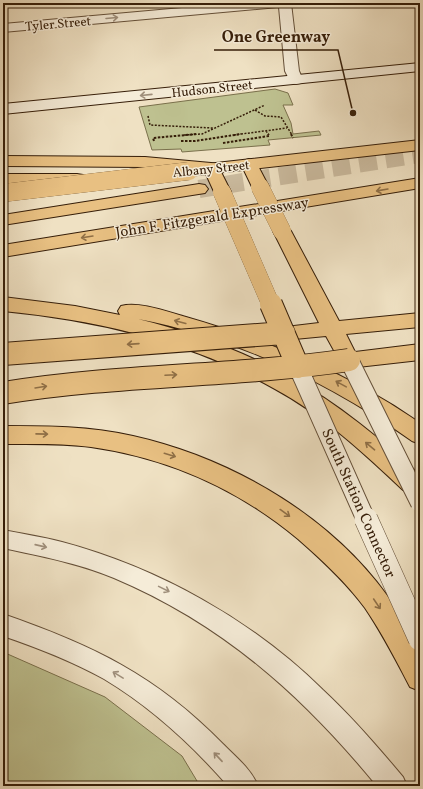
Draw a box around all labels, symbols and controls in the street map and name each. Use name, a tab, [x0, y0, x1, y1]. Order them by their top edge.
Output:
street label: Tyler Street	[24, 13, 92, 37]
one-way arrow	[105, 15, 118, 22]
callout: One Greenway	[214, 22, 338, 50]
text: One Greenway	[222, 27, 330, 49]
street label: Hudson Street	[171, 77, 254, 103]
one-way arrow	[140, 91, 153, 98]
street label: Albany Street	[172, 157, 251, 183]
one-way arrow	[375, 186, 388, 194]
street label: John F. Fitzgerald Expressway	[114, 193, 310, 244]
one-way arrow	[81, 233, 94, 241]
one-way arrow	[174, 318, 187, 325]
one-way arrow	[127, 340, 140, 347]
one-way arrow	[164, 371, 177, 379]
one-way arrow	[335, 379, 347, 387]
one-way arrow	[35, 383, 48, 391]
street label: South Station Connector	[315, 426, 400, 582]
one-way arrow	[35, 431, 48, 438]
one-way arrow	[365, 442, 376, 451]
one-way arrow	[163, 452, 176, 459]
one-way arrow	[280, 509, 291, 517]
one-way arrow	[34, 543, 47, 551]
one-way arrow	[157, 586, 169, 593]
one-way arrow	[373, 599, 381, 610]
one-way arrow	[112, 671, 124, 679]
one-way arrow	[214, 752, 223, 762]

